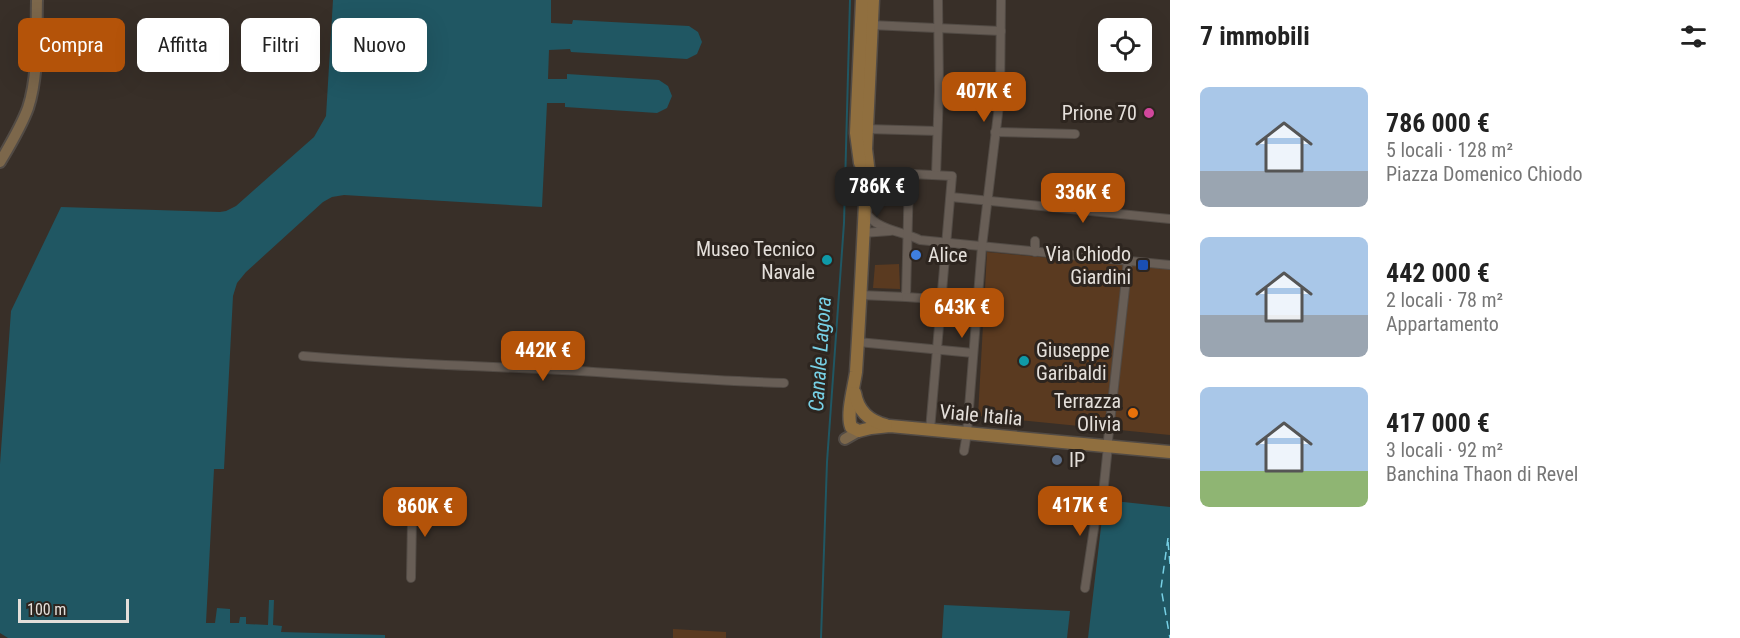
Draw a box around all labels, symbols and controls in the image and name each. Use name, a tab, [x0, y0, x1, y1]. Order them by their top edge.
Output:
chip: Compra	[18, 18, 125, 72]
chip: Affitta	[137, 18, 229, 72]
chip: Filtri	[241, 18, 320, 72]
chip: Nuovo	[332, 18, 427, 72]
map controls	[1098, 18, 1152, 72]
button: locate	[1098, 18, 1152, 72]
icon: filters	[1677, 20, 1710, 53]
text: 7 immobili	[1200, 21, 1310, 51]
pin: 407K €	[935, 72, 1033, 123]
text: 407K €	[956, 79, 1012, 103]
place label: Prione 70	[1062, 101, 1137, 125]
marker: Prione 70	[1142, 106, 1156, 120]
text: 786 000 €	[1386, 108, 1490, 138]
icon: home	[1248, 111, 1320, 183]
text: 5 locali · 128 m²	[1386, 138, 1513, 162]
text: Piazza Domenico Chiodo	[1386, 162, 1583, 186]
pin: 786K €	[828, 167, 926, 218]
pin: 336K €	[1034, 173, 1132, 224]
text: 786K €	[849, 174, 905, 198]
text: 336K €	[1055, 180, 1111, 204]
place label: Museo Tecnico Navale	[696, 237, 815, 284]
place label: Via Chiodo Giardini	[1045, 242, 1131, 289]
place label: Alice	[928, 243, 967, 267]
marker: Alice	[909, 248, 923, 262]
marker: Museo Tecnico Navale	[820, 253, 834, 267]
marker: Via Chiodo Giardini	[1136, 258, 1150, 272]
text: 442 000 €	[1386, 258, 1490, 288]
icon: home	[1248, 261, 1320, 333]
pin: 643K €	[913, 288, 1011, 339]
text: 2 locali · 78 m²	[1386, 288, 1503, 312]
text: 643K €	[934, 295, 990, 319]
water label: Canale Lagora	[804, 296, 836, 412]
text: Appartamento	[1386, 312, 1499, 336]
pin: 442K €	[494, 331, 592, 382]
text: 442K €	[515, 338, 571, 362]
place label: Giuseppe Garibaldi	[1036, 338, 1110, 385]
marker: Giuseppe Garibaldi	[1017, 354, 1031, 368]
place label: Terrazza Olivia	[1054, 389, 1121, 436]
street label: Viale Italia	[939, 399, 1023, 431]
marker: Terrazza Olivia	[1126, 406, 1140, 420]
text: 417 000 €	[1386, 408, 1490, 438]
icon: home	[1248, 411, 1320, 483]
text: 3 locali · 92 m²	[1386, 438, 1503, 462]
place label: IP	[1069, 448, 1085, 472]
marker: IP	[1050, 453, 1064, 467]
text: Banchina Thaon di Revel	[1386, 462, 1578, 486]
pin: 417K €	[1031, 486, 1129, 537]
pin: 860K €	[376, 487, 474, 538]
text: 417K €	[1052, 493, 1108, 517]
text: 860K €	[397, 494, 453, 518]
scale bar	[18, 596, 129, 624]
text: 100 m	[27, 600, 66, 619]

